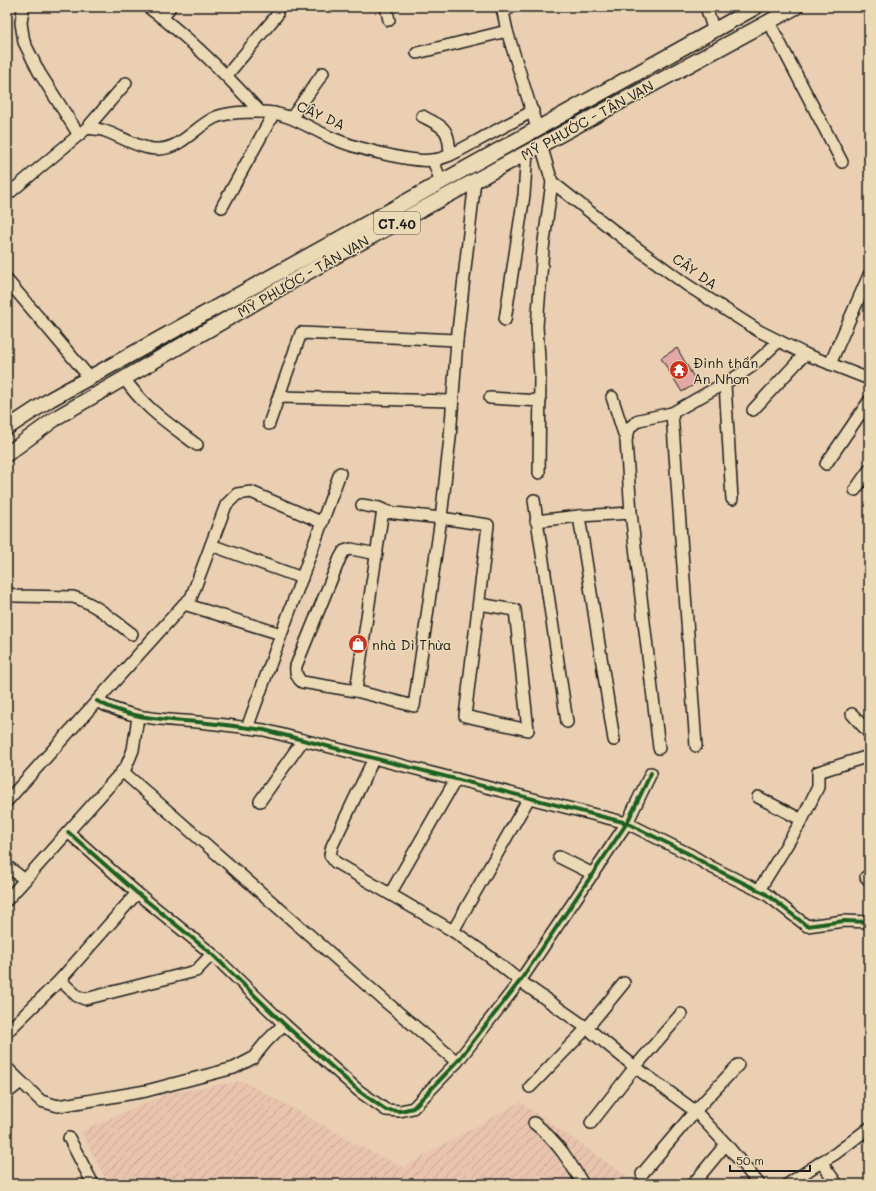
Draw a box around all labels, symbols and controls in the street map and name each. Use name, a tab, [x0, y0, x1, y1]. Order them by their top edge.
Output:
street label: MỸ PHƯỚC - TÂN VẠN	[517, 76, 657, 164]
street label: CÂY DA	[294, 96, 348, 134]
road number: CT.40	[374, 212, 420, 234]
street label: MỸ PHƯỚC - TÂN VẠN	[234, 231, 372, 321]
street label: CÂY DA	[669, 249, 721, 293]
place label: Đình thần An Nhơn	[693, 353, 758, 388]
temple icon: Đình thần An Nhơn	[668, 359, 690, 381]
shop icon: nhà Dì Thừa	[347, 633, 369, 655]
place label: nhà Dì Thừa	[372, 635, 451, 654]
scale bar	[730, 1147, 810, 1173]
text: 50 m	[736, 1152, 764, 1168]

